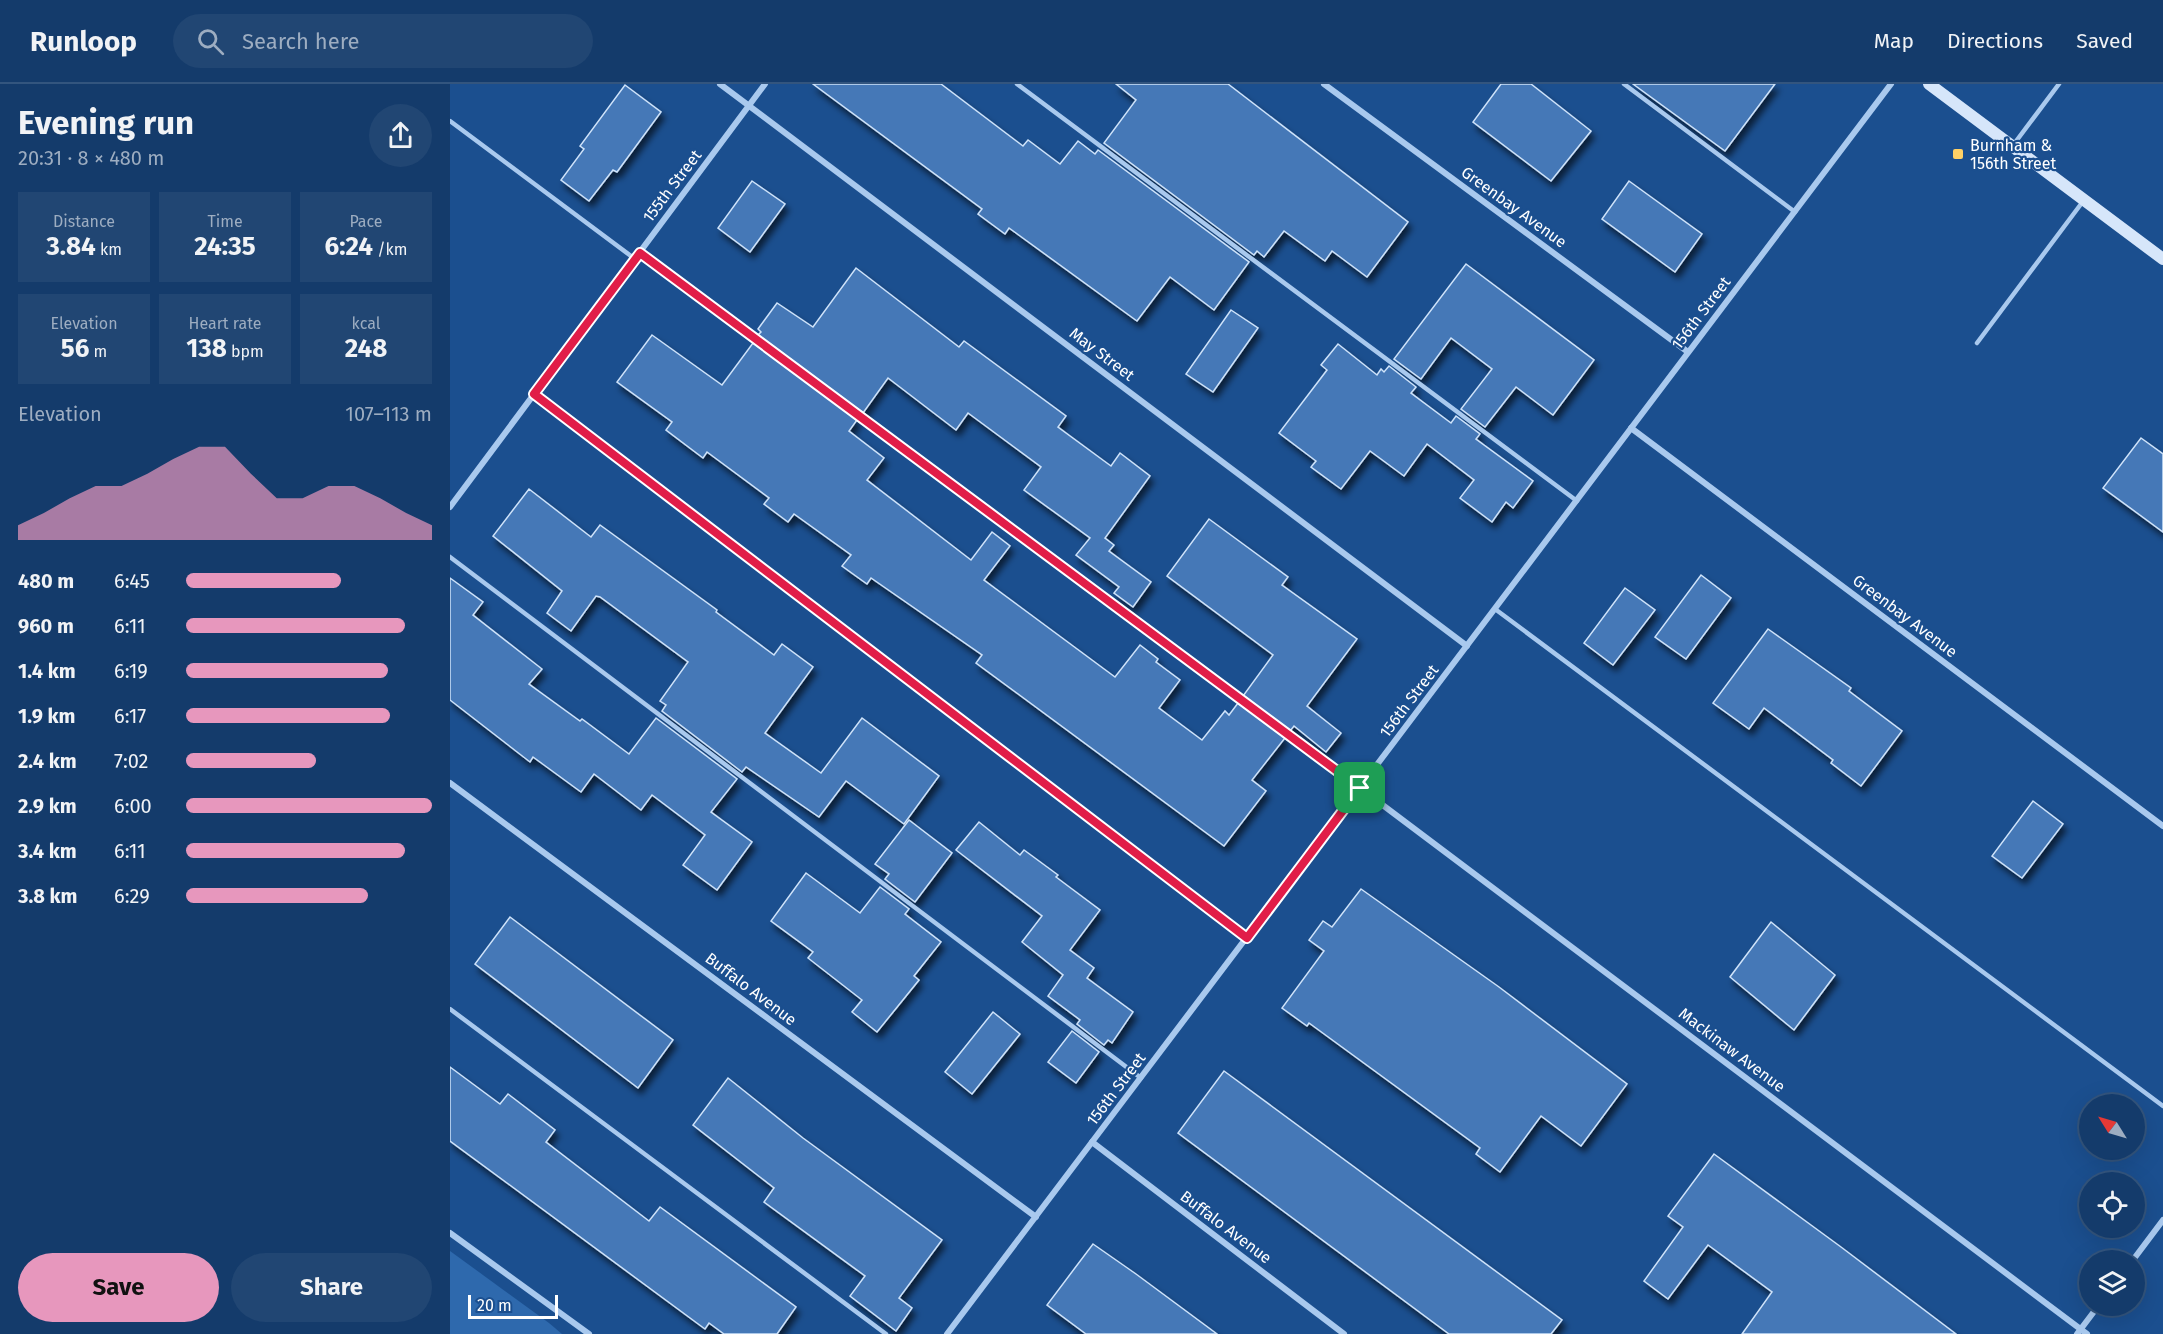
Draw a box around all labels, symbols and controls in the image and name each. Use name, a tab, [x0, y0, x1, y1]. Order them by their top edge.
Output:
search box	[173, 14, 593, 68]
text: Runloop	[30, 25, 137, 58]
icon: search	[194, 25, 227, 58]
text: Search here	[242, 28, 360, 55]
text: Map	[1874, 28, 1914, 54]
text: Directions	[1947, 28, 2043, 54]
text: Saved	[2076, 28, 2133, 54]
text: Evening run	[18, 103, 194, 143]
button: share	[369, 104, 432, 167]
place label: Burnham & 156th Street	[1970, 136, 2056, 173]
text: 20:31 · 8 × 480 m	[18, 146, 164, 170]
street label: 155th Street	[639, 146, 705, 226]
marker: Burnham & 156th Street	[1951, 147, 1965, 161]
street label: Greenbay Avenue	[1458, 162, 1570, 252]
text: Distance	[53, 212, 115, 231]
text: Time	[207, 212, 243, 231]
text: Pace	[349, 212, 383, 231]
text: 3.84	[46, 231, 96, 262]
text: 24:35	[194, 231, 256, 262]
text: 6:24	[325, 231, 373, 262]
text: km	[96, 240, 122, 259]
text: /km	[373, 240, 407, 259]
street label: 156th Street	[1667, 273, 1735, 353]
text: Elevation	[50, 314, 118, 333]
text: Heart rate	[189, 314, 261, 333]
text: kcal	[352, 314, 380, 333]
street label: May Street	[1066, 323, 1138, 385]
text: 56	[61, 333, 89, 364]
text: 138	[186, 333, 227, 364]
text: 248	[345, 333, 387, 364]
text: m	[89, 342, 107, 361]
text: bpm	[227, 342, 264, 361]
text: Elevation	[18, 402, 102, 426]
text: 107–113 m	[345, 402, 432, 426]
text: 480 m	[18, 569, 74, 593]
text: 6:45	[114, 569, 150, 593]
street label: Greenbay Avenue	[1849, 571, 1961, 661]
text: 960 m	[18, 614, 74, 638]
text: 6:11	[114, 614, 146, 638]
text: 1.4 km	[18, 659, 76, 683]
text: 6:19	[114, 659, 148, 683]
street label: 156th Street	[1375, 661, 1443, 741]
text: 1.9 km	[18, 704, 76, 728]
text: 6:17	[114, 704, 146, 728]
text: 2.4 km	[18, 749, 77, 773]
text: 7:02	[114, 749, 149, 773]
pin	[1334, 762, 1385, 813]
icon: arrive	[1343, 771, 1376, 804]
text: 2.9 km	[18, 794, 77, 818]
text: 6:00	[114, 794, 152, 818]
text: 3.4 km	[18, 839, 77, 863]
text: 6:11	[114, 839, 146, 863]
text: 3.8 km	[18, 884, 78, 908]
text: 6:29	[114, 884, 150, 908]
street label: Buffalo Avenue	[702, 949, 800, 1029]
street label: Mackinaw Avenue	[1675, 1004, 1789, 1096]
street label: 156th Street	[1082, 1049, 1150, 1129]
north arrow	[2079, 1094, 2145, 1160]
map controls	[2079, 1094, 2145, 1316]
button: locate	[2079, 1172, 2145, 1238]
street label: Buffalo Avenue	[1177, 1187, 1275, 1267]
button: layers	[2079, 1250, 2145, 1316]
button: Save	[18, 1253, 219, 1322]
button: Share	[231, 1253, 432, 1322]
scale bar	[468, 1292, 558, 1320]
text: 20 m	[477, 1296, 512, 1315]

